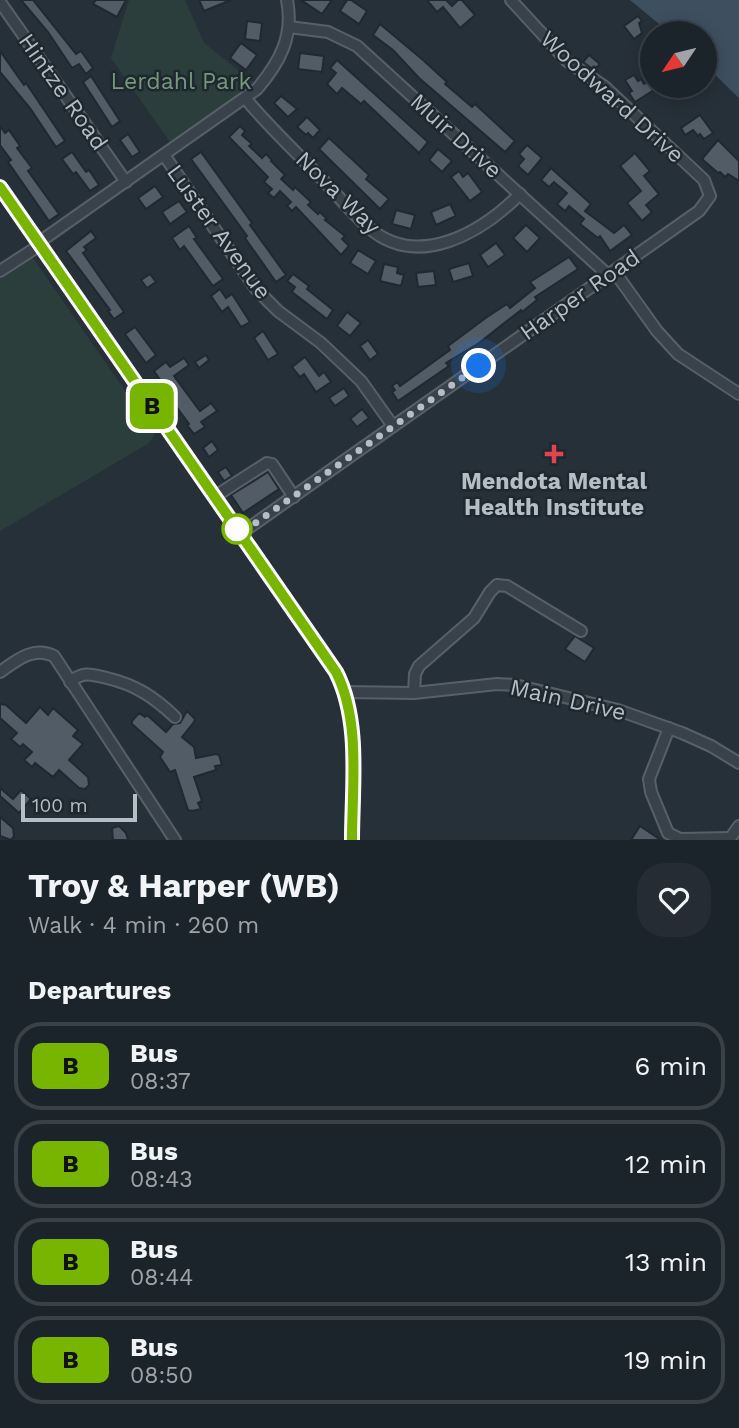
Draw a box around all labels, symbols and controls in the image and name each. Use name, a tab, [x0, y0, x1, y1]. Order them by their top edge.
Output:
north arrow	[640, 21, 718, 98]
map controls	[640, 21, 717, 98]
street label: Woodward Drive	[535, 25, 689, 169]
street label: Hintze Road	[13, 29, 113, 155]
park label: Lerdahl Park	[111, 68, 251, 95]
street label: Muir Drive	[405, 88, 507, 184]
street label: Nova Way	[290, 146, 386, 240]
street label: Luster Avenue	[161, 159, 277, 305]
street label: Harper Road	[515, 244, 645, 346]
your location	[461, 348, 496, 383]
line badge: B	[129, 383, 175, 429]
text: B	[144, 392, 160, 420]
marker: Mendota Mental Health Institute	[544, 444, 564, 464]
place label: Mendota Mental Health Institute	[461, 468, 647, 521]
unlabelled marker	[222, 514, 252, 544]
street label: Main Drive	[508, 674, 628, 726]
scale bar	[21, 791, 136, 823]
text: 100 m	[32, 794, 88, 817]
button: heart	[637, 863, 711, 937]
text: Troy & Harper (WB)	[28, 866, 340, 905]
text: Walk · 4 min · 260 m	[28, 912, 259, 939]
text: Departures	[28, 975, 171, 1005]
text: Bus	[130, 1038, 178, 1068]
text: 6 min	[635, 1051, 707, 1081]
text: B	[62, 1052, 79, 1080]
text: 08:37	[130, 1068, 191, 1095]
text: Bus	[130, 1136, 178, 1166]
text: 12 min	[625, 1149, 707, 1179]
text: B	[62, 1150, 79, 1178]
text: 08:43	[130, 1166, 193, 1193]
text: Bus	[130, 1234, 178, 1264]
text: 13 min	[625, 1247, 707, 1277]
text: B	[62, 1248, 79, 1276]
text: 08:44	[130, 1264, 193, 1291]
text: Bus	[130, 1332, 178, 1362]
text: 19 min	[624, 1345, 707, 1375]
text: B	[62, 1346, 79, 1374]
text: 08:50	[130, 1362, 193, 1389]

